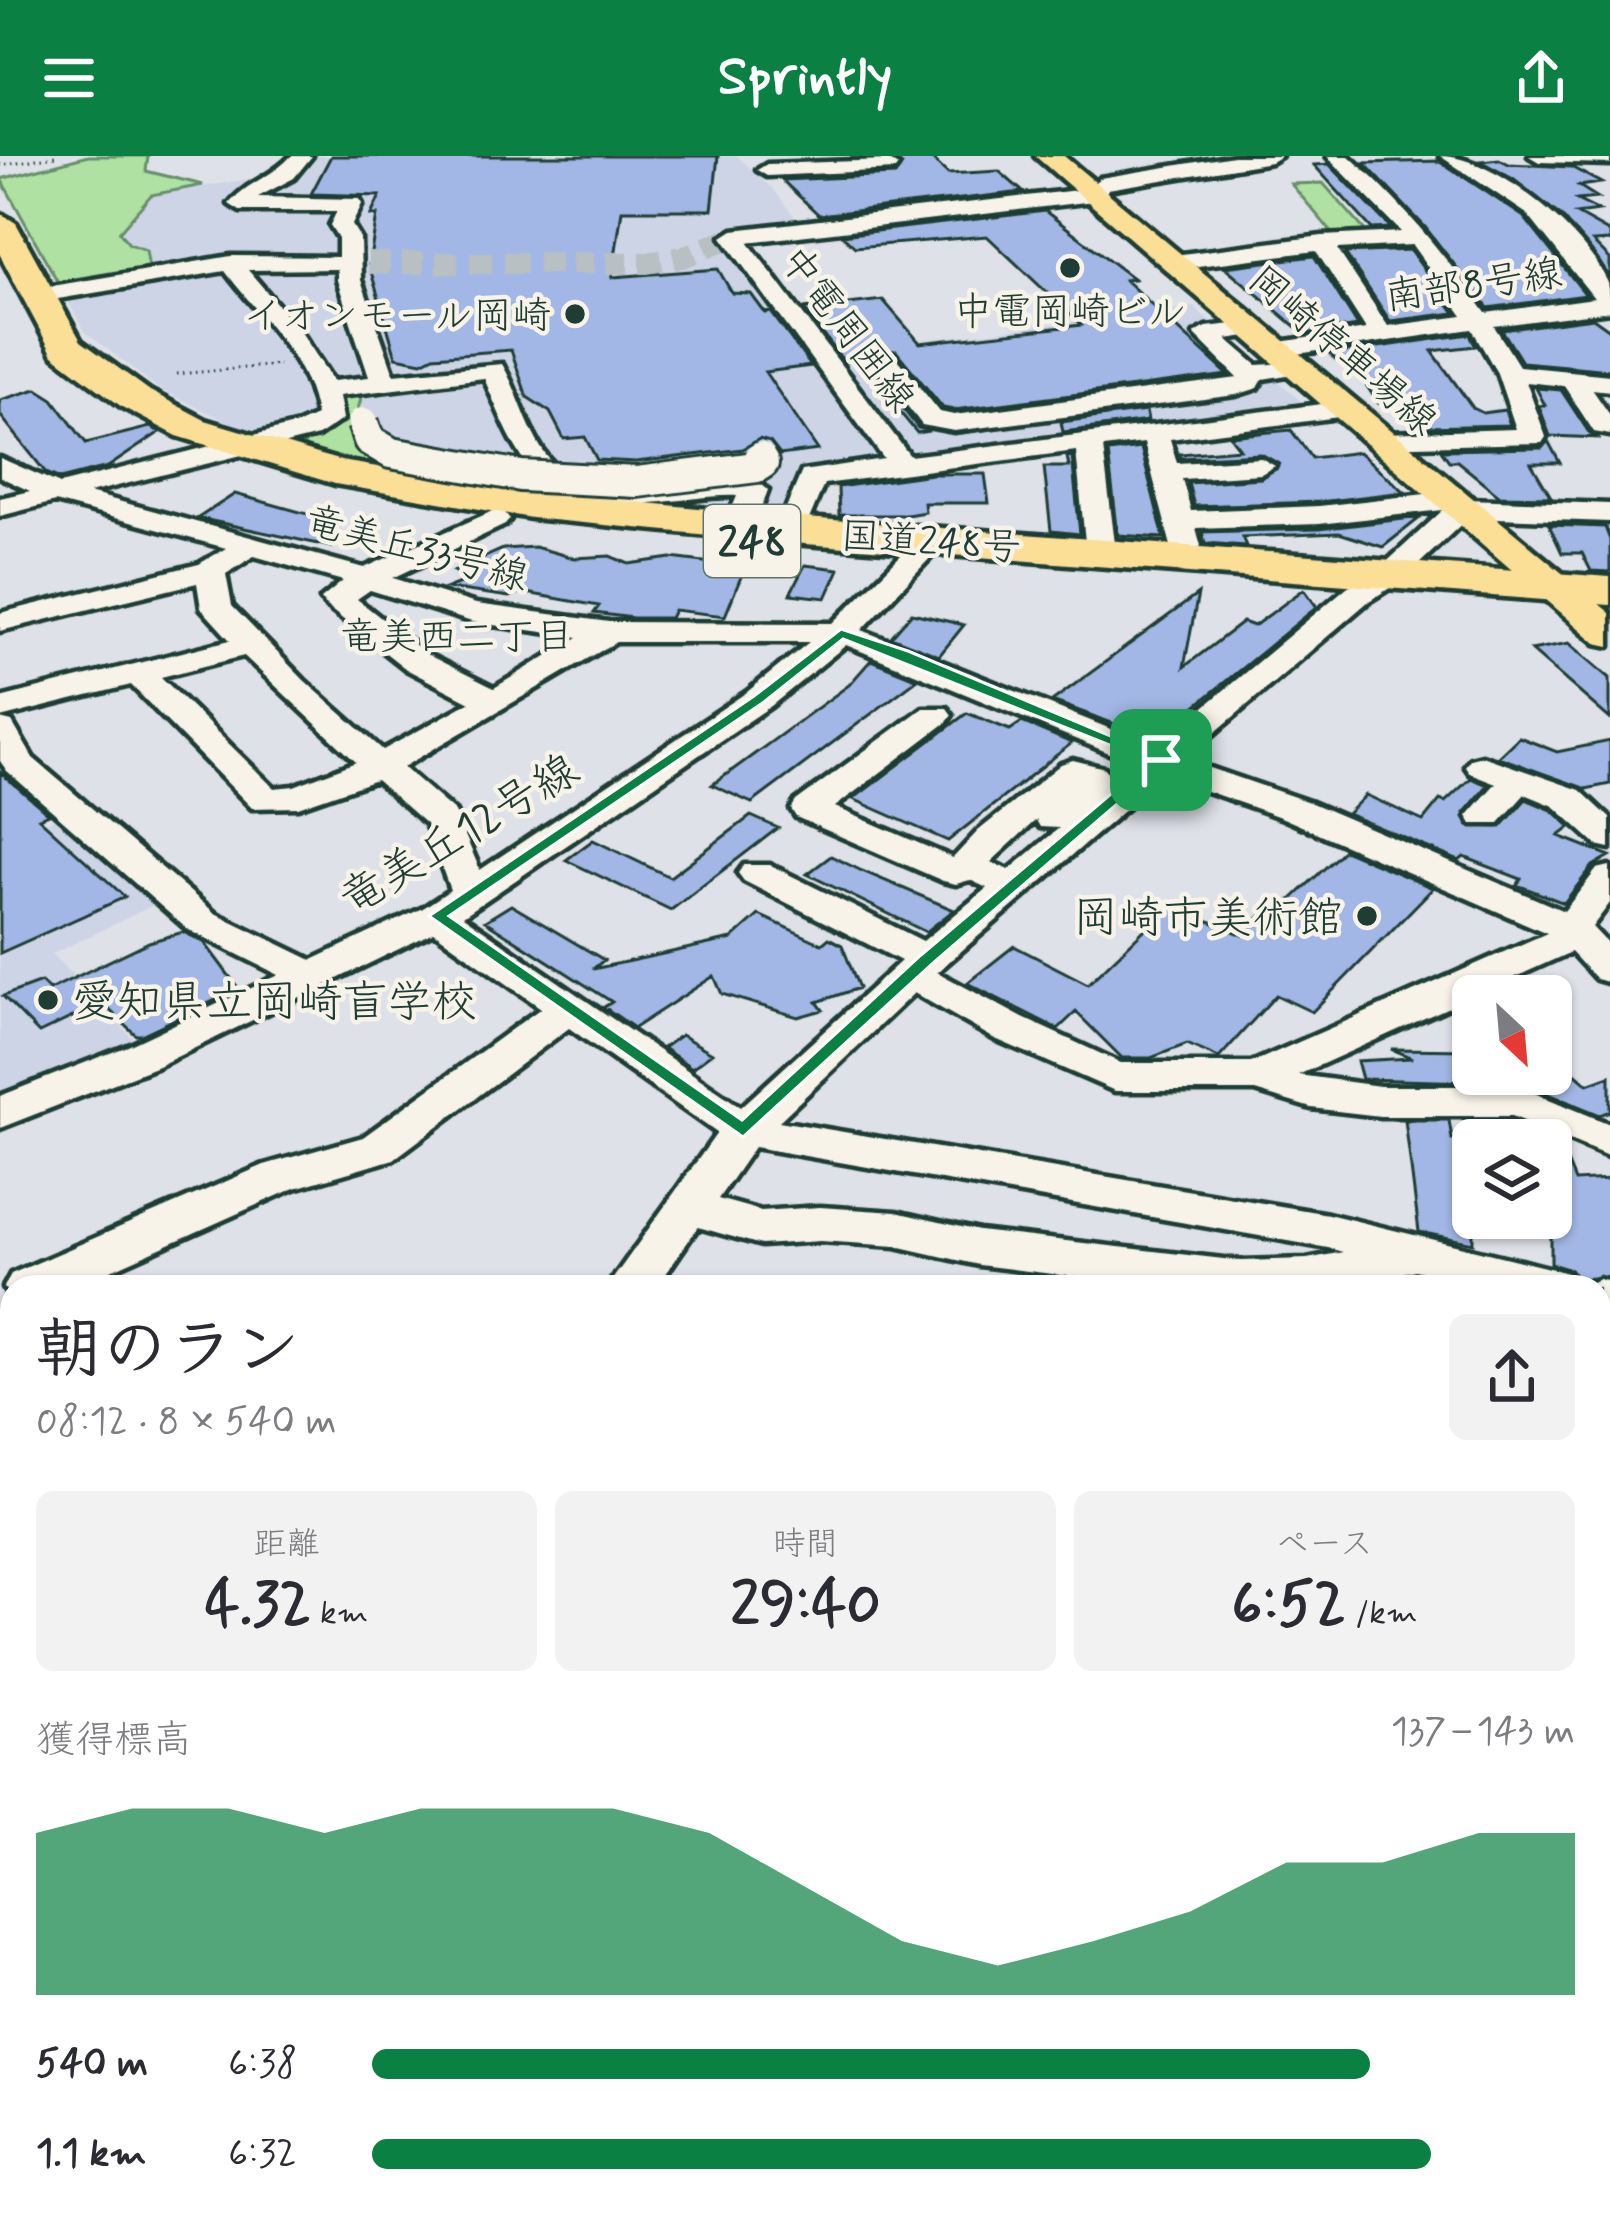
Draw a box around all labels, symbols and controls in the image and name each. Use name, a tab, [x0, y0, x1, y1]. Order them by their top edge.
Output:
text: Sprintly	[718, 43, 892, 114]
icon: menu	[36, 45, 102, 111]
icon: share	[1508, 45, 1574, 111]
street label: 中電周囲線	[767, 237, 925, 423]
street label: 南部8号線	[1382, 249, 1565, 324]
marker: 中電岡崎ビル	[1057, 255, 1083, 281]
street label: 岡崎停車場線	[1237, 256, 1447, 448]
place label: 中電岡崎ビル	[953, 288, 1187, 339]
place label: イオンモール岡崎	[243, 292, 551, 343]
marker: イオンモール岡崎	[562, 301, 588, 327]
street label: 竜美丘33号線	[299, 496, 533, 605]
road number: 248	[704, 505, 800, 577]
street label: 国道248号	[839, 512, 1023, 575]
district label: 竜美西二丁目	[340, 613, 574, 664]
pin	[1110, 709, 1212, 811]
icon: arrive	[1128, 727, 1194, 793]
street label: 竜美丘12号線	[329, 741, 590, 931]
place label: 岡崎市美術館	[1073, 890, 1343, 949]
marker: 岡崎市美術館	[1354, 903, 1380, 929]
place label: 愛知県立岡崎盲学校	[72, 974, 477, 1033]
north arrow	[1452, 975, 1572, 1095]
map controls	[1452, 975, 1572, 1239]
marker: 愛知県立岡崎盲学校	[35, 987, 61, 1013]
button: layers	[1452, 1119, 1572, 1239]
text: 朝のラン	[36, 1309, 300, 1395]
button: share	[1449, 1314, 1575, 1440]
text: 08:12 · 8 × 540 m	[36, 1397, 337, 1448]
text: 距離	[254, 1523, 320, 1567]
text: 時間	[773, 1523, 839, 1567]
text: ペース	[1276, 1523, 1373, 1567]
text: 4.32	[205, 1567, 311, 1646]
text: 29:40	[730, 1567, 881, 1646]
text: 6:52	[1232, 1567, 1346, 1646]
text: km	[311, 1592, 368, 1636]
text: /km	[1346, 1592, 1417, 1636]
text: 137–143 m	[1391, 1707, 1575, 1758]
text: 獲得標高	[36, 1716, 192, 1767]
text: 540 m	[36, 2039, 148, 2090]
text: 6:38	[228, 2039, 297, 2090]
text: 1.1 km	[36, 2129, 146, 2180]
text: 6:32	[228, 2129, 297, 2180]

